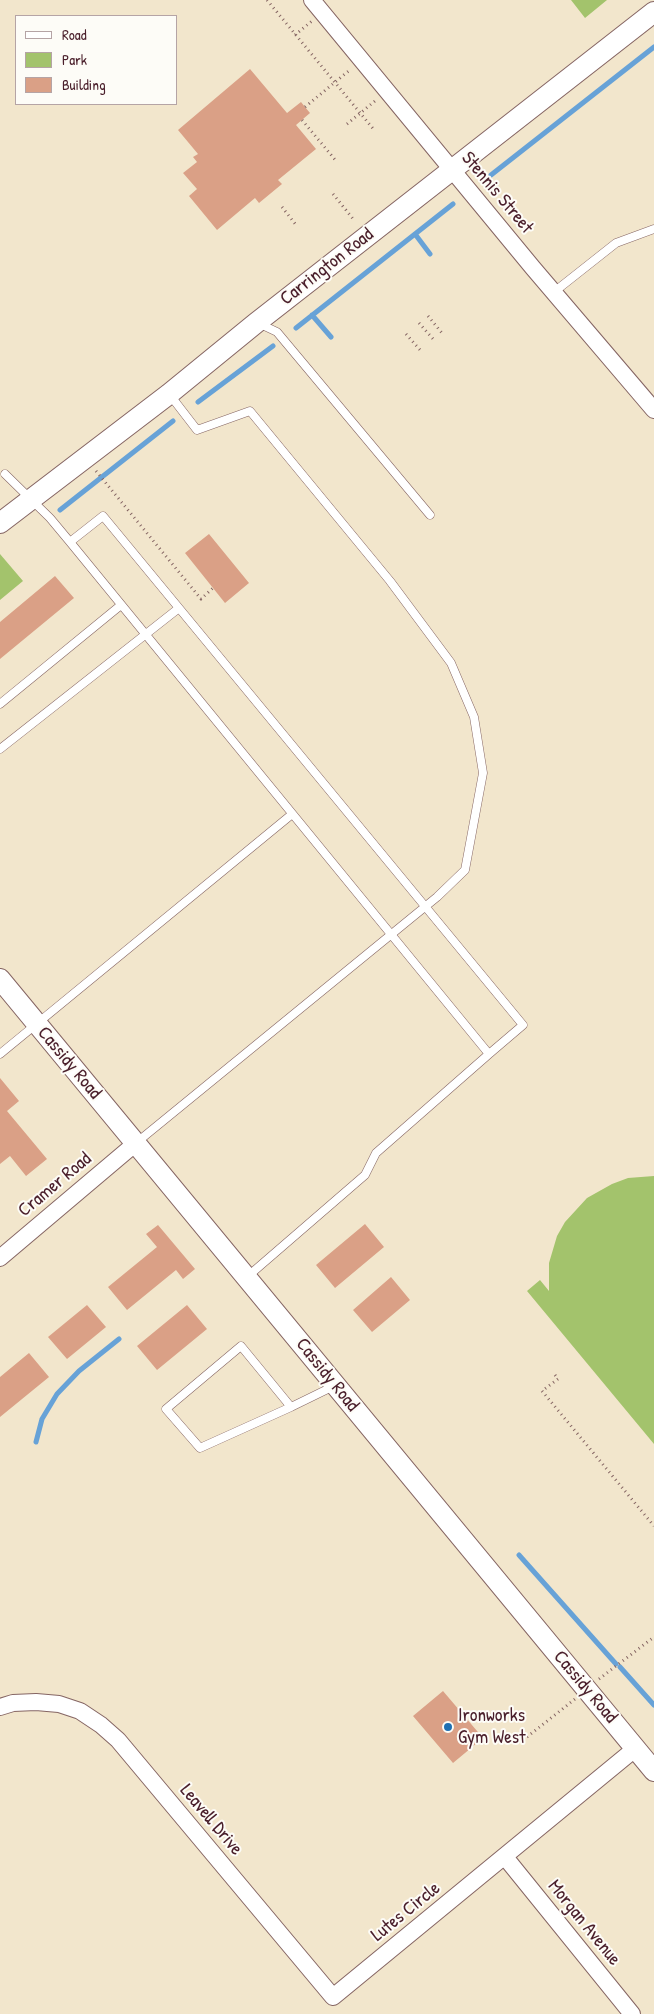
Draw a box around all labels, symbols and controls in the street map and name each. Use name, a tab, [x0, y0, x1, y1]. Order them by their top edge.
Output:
legend	[15, 15, 178, 105]
text: Road	[62, 24, 87, 45]
text: Park	[62, 49, 87, 70]
text: Building	[62, 74, 106, 95]
street label: Stennis Street	[456, 147, 538, 239]
street label: Carrington Road	[276, 224, 378, 310]
street label: Cassidy Road	[32, 1022, 106, 1104]
street label: Cramer Road	[14, 1148, 96, 1222]
street label: Cassidy Road	[291, 1334, 363, 1416]
street label: Cassidy Road	[548, 1646, 622, 1728]
place label: Ironworks Gym West	[458, 1705, 526, 1749]
marker: Ironworks Gym West	[442, 1721, 454, 1733]
street label: Leavell Drive	[175, 1780, 247, 1860]
street label: Morgan Avenue	[543, 1876, 625, 1970]
street label: Lutes Circle	[367, 1877, 445, 1947]

